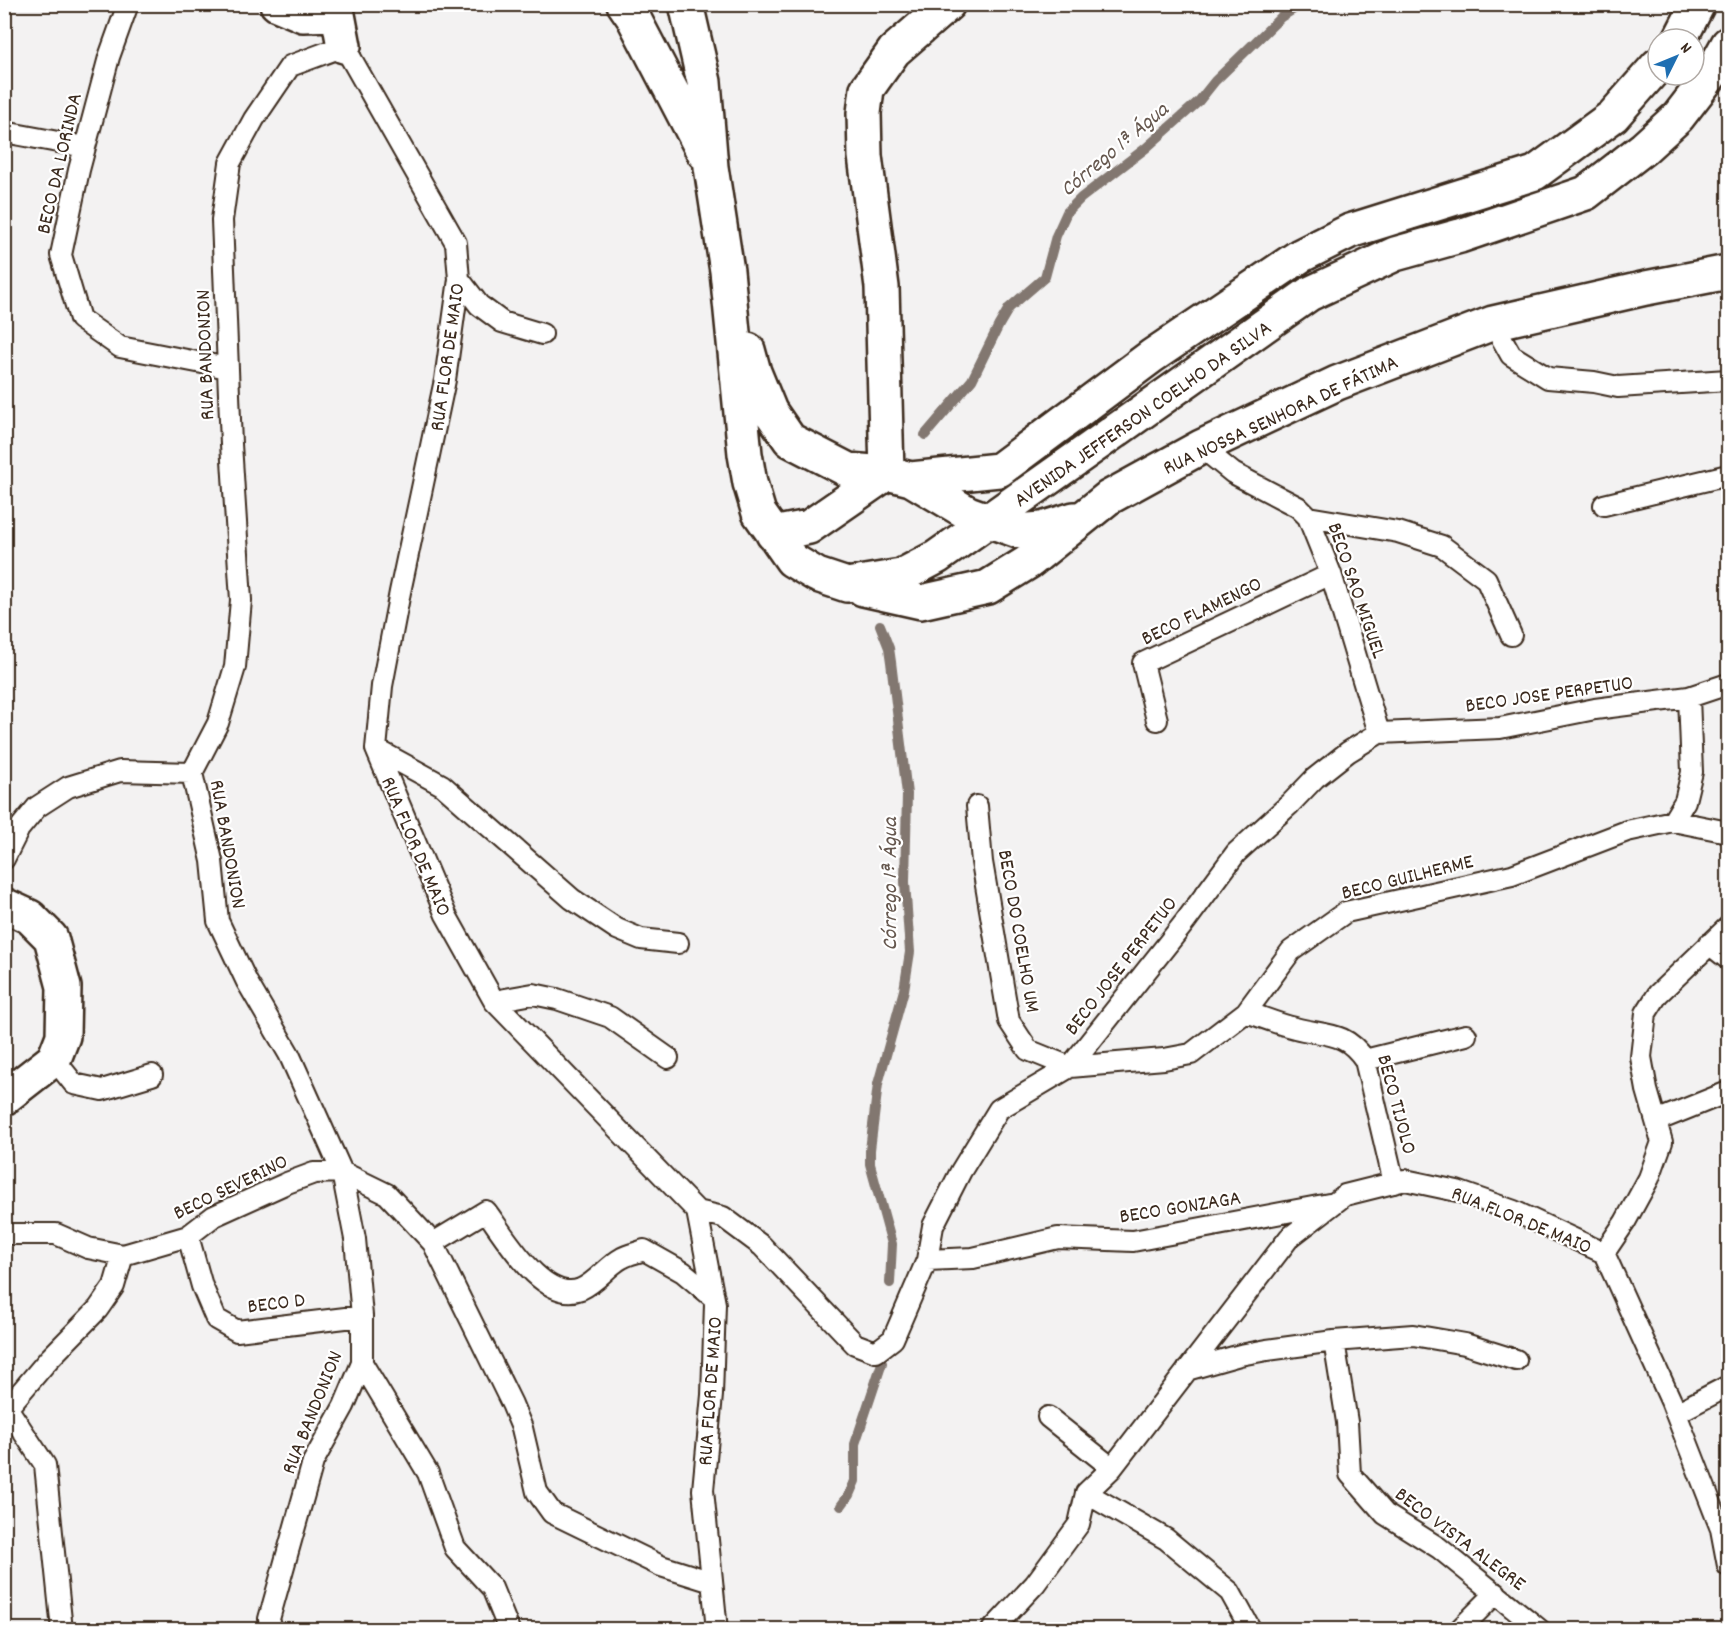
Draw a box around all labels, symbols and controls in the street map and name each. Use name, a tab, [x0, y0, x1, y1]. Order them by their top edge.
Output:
north arrow	[1646, 27, 1706, 87]
text: N	[1674, 38, 1696, 59]
street label: BECO DA LORINDA	[30, 90, 92, 237]
water label: Córrego 1ª Água	[1054, 95, 1177, 205]
street label: RUA FLOR DE MAIO	[424, 281, 474, 433]
street label: RUA BANDONION	[190, 289, 224, 421]
street label: AVENIDA JEFFERSON COELHO DA SILVA	[1009, 315, 1279, 516]
street label: RUA NOSSA SENHORA DE FÁTIMA	[1159, 349, 1404, 484]
street label: BECO SAO MIGUEL	[1318, 519, 1393, 663]
street label: BECO FLAMENGO	[1137, 570, 1268, 655]
street label: BECO JOSE PERPETUO	[1464, 669, 1635, 723]
street label: RUA FLOR DE MAIO	[371, 773, 457, 922]
street label: RUA BANDONION	[200, 778, 252, 911]
water label: Córrego 1ª Água	[876, 816, 907, 951]
street label: BECO DO COELHO UM	[988, 848, 1046, 1015]
street label: BECO GUILHERME	[1339, 848, 1477, 910]
street label: BECO JOSE PERPETUO	[1059, 891, 1186, 1043]
street label: BECO TIJOLO	[1367, 1052, 1423, 1158]
street label: BECO SEVERINO	[169, 1148, 294, 1229]
street label: RUA FLOR DE MAIO	[1446, 1180, 1596, 1264]
street label: BECO GONZAGA	[1118, 1185, 1243, 1233]
street label: BECO D	[246, 1287, 307, 1323]
street label: RUA FLOR DE MAIO	[692, 1316, 732, 1467]
street label: RUA BANDONION	[275, 1347, 352, 1479]
street label: BECO VISTA ALEGRE	[1387, 1481, 1531, 1600]

